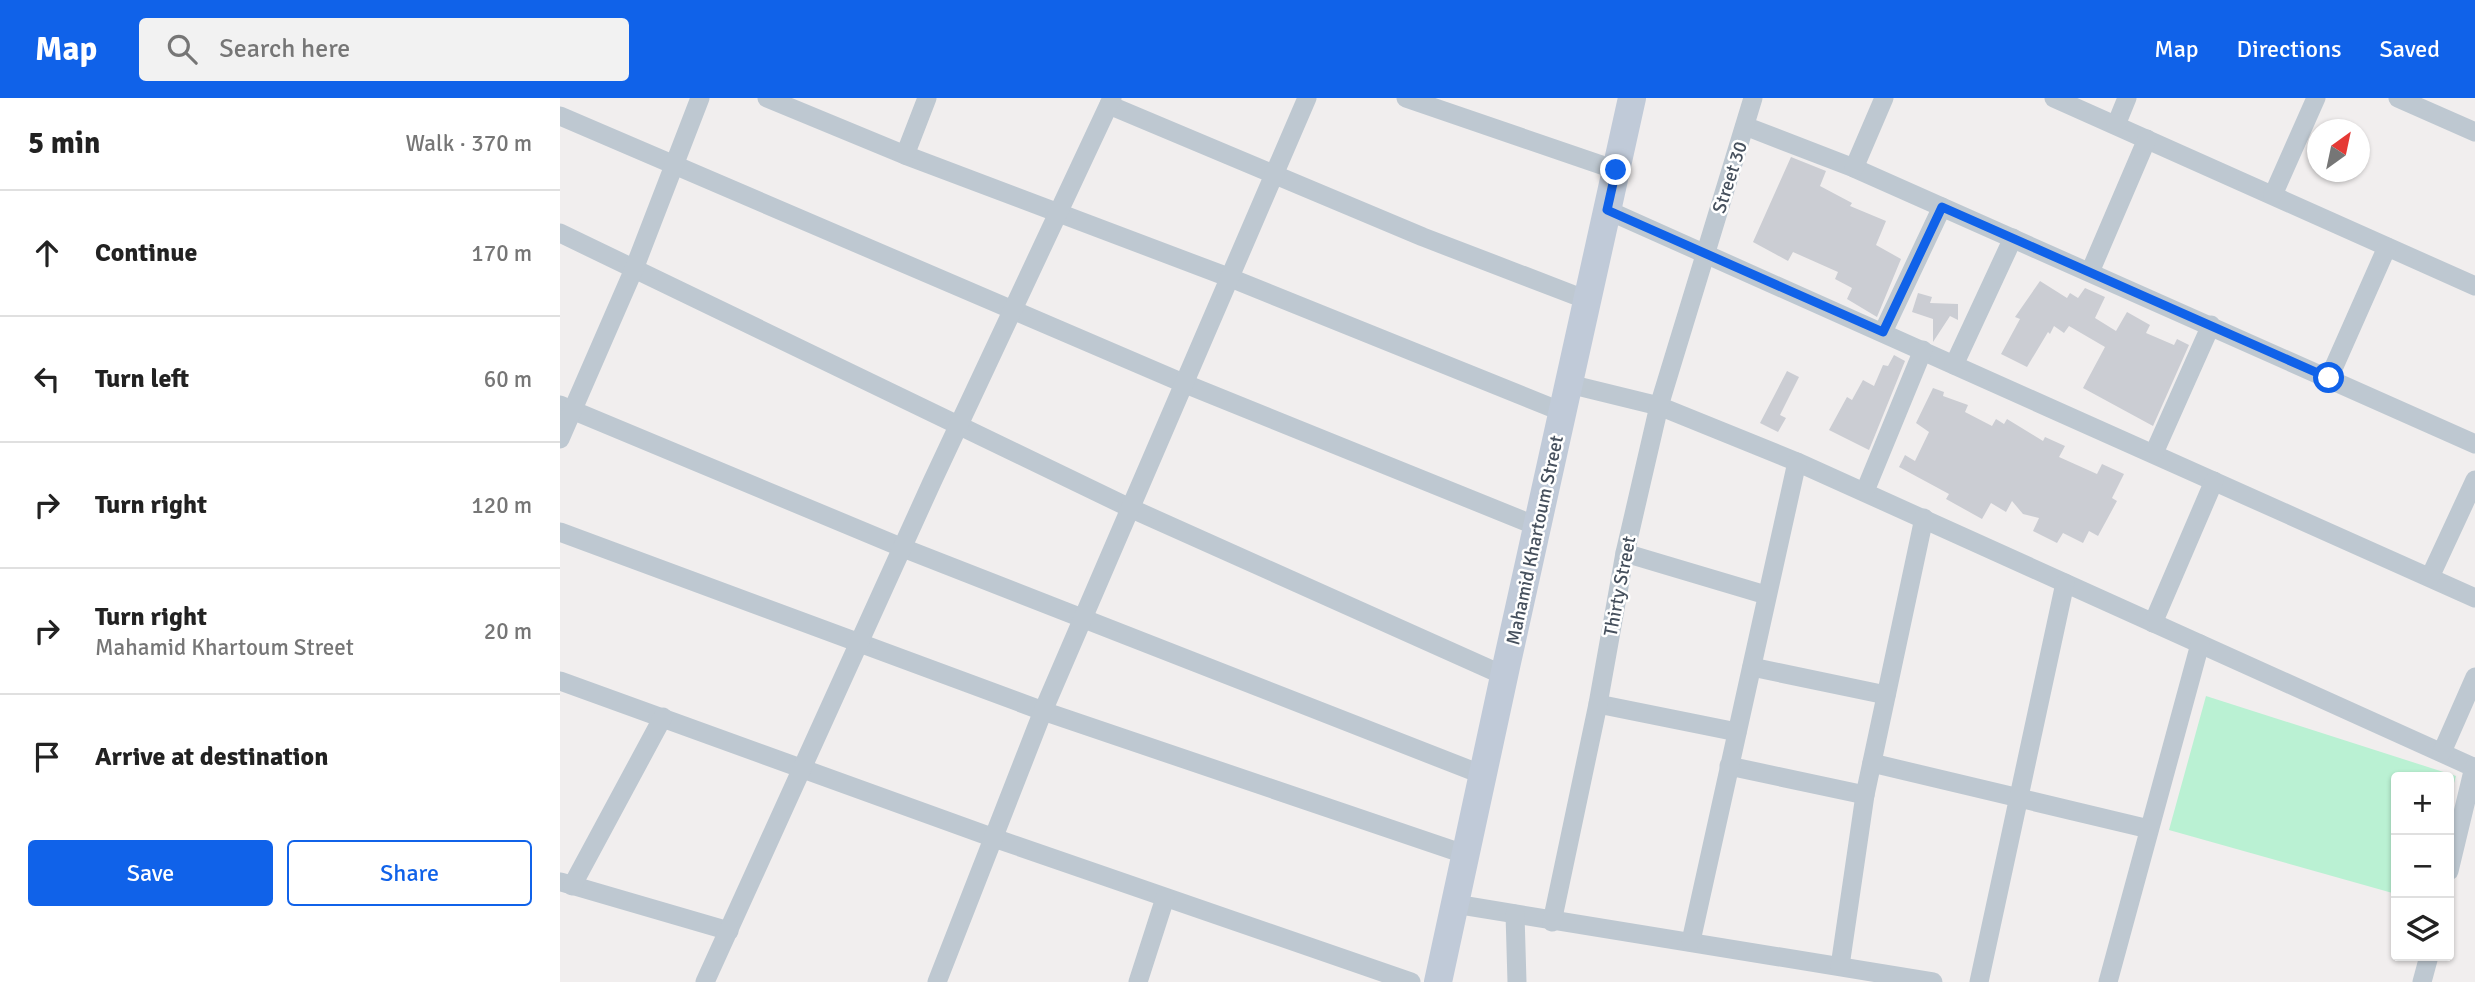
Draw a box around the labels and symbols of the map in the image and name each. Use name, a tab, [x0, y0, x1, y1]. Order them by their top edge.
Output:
north arrow	[2307, 119, 2370, 182]
street label: Street 30	[1707, 138, 1753, 216]
route end	[1600, 154, 1631, 185]
route start	[2313, 362, 2344, 393]
street label: Mahamid Khartoum Street	[1501, 433, 1569, 647]
street label: Thirty Street	[1599, 534, 1642, 638]

